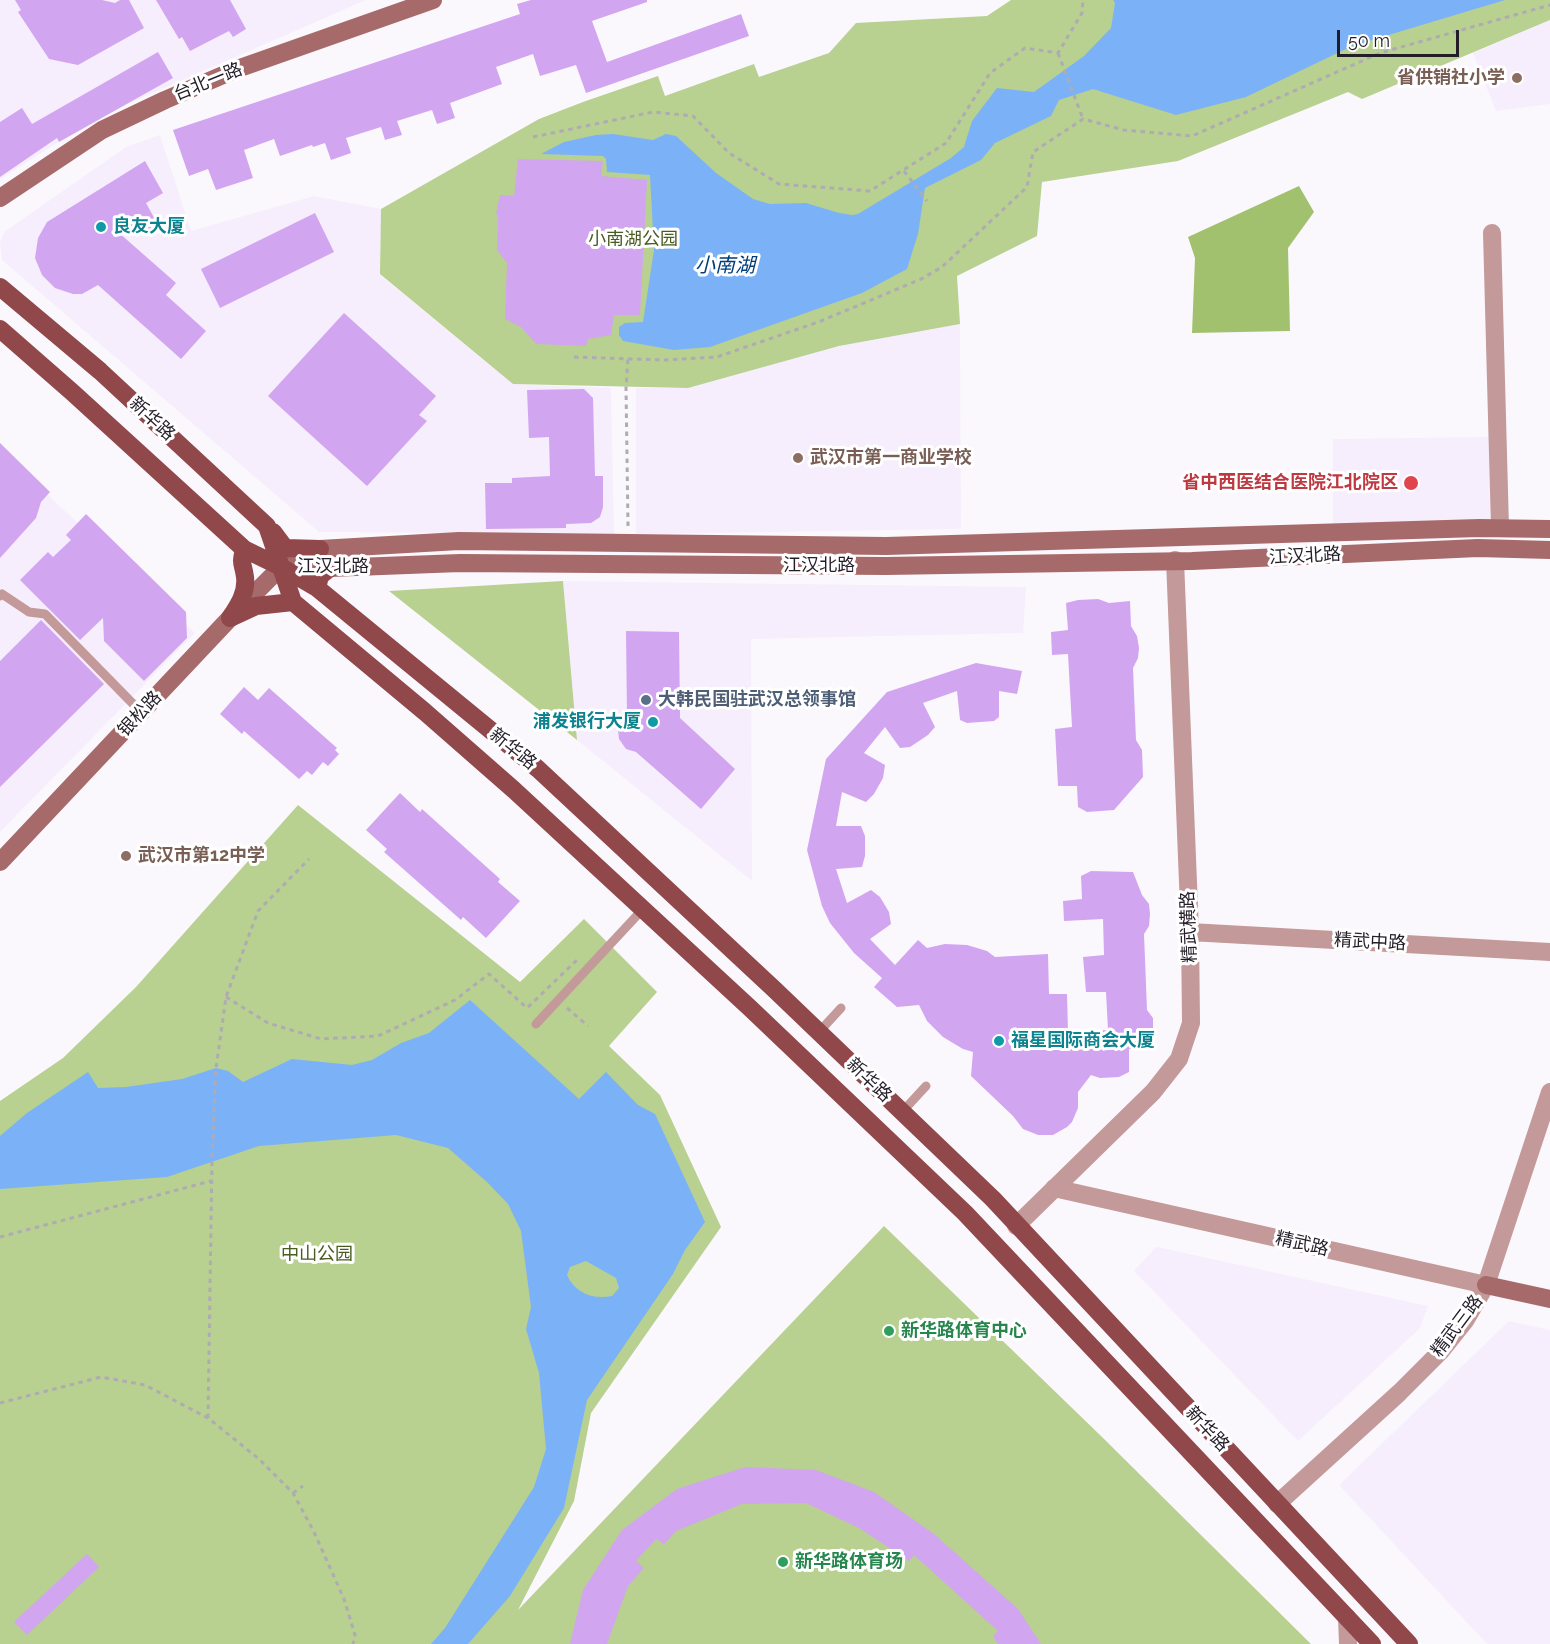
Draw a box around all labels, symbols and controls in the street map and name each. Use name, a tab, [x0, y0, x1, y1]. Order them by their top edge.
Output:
scale bar	[1340, 18, 1462, 56]
text: 50 m	[1348, 30, 1390, 51]
street label: 台北一路	[171, 59, 245, 105]
place label: 省供销社小学	[1397, 67, 1505, 89]
marker: 省供销社小学	[1510, 71, 1524, 85]
place label: 良友大厦	[113, 216, 185, 238]
marker: 良友大厦	[94, 220, 108, 234]
park label: 小南湖公园	[588, 229, 678, 251]
water label: 小南湖	[695, 254, 755, 278]
street label: 新华路	[125, 393, 179, 445]
place label: 武汉市第一商业学校	[810, 447, 972, 469]
marker: 武汉市第一商业学校	[791, 451, 805, 465]
place label: 省中西医结合医院江北院区	[1182, 472, 1398, 494]
marker: 省中西医结合医院江北院区	[1402, 474, 1420, 492]
street label: 江汉北路	[1268, 543, 1342, 569]
street label: 江汉北路	[783, 555, 855, 577]
street label: 江汉北路	[297, 556, 369, 578]
street label: 银松路	[114, 687, 166, 741]
place label: 大韩民国驻武汉总领事馆	[658, 689, 856, 711]
marker: 大韩民国驻武汉总领事馆	[639, 693, 653, 707]
place label: 浦发银行大厦	[533, 711, 641, 733]
marker: 浦发银行大厦	[646, 715, 660, 729]
street label: 新华路	[485, 724, 541, 774]
place label: 武汉市第12中学	[138, 845, 265, 867]
marker: 武汉市第12中学	[119, 849, 133, 863]
street label: 精武横路	[1177, 891, 1201, 963]
street label: 精武中路	[1333, 929, 1407, 955]
place label: 福星国际商会大厦	[1011, 1030, 1155, 1052]
marker: 福星国际商会大厦	[992, 1034, 1006, 1048]
street label: 新华路	[842, 1053, 896, 1107]
street label: 精武路	[1273, 1227, 1331, 1261]
park label: 中山公园	[281, 1244, 353, 1266]
street label: 精武三路	[1427, 1291, 1487, 1361]
place label: 新华路体育中心	[901, 1320, 1027, 1342]
marker: 新华路体育中心	[882, 1324, 896, 1338]
street label: 新华路	[1181, 1402, 1233, 1456]
place label: 新华路体育场	[795, 1551, 903, 1573]
marker: 新华路体育场	[776, 1555, 790, 1569]

